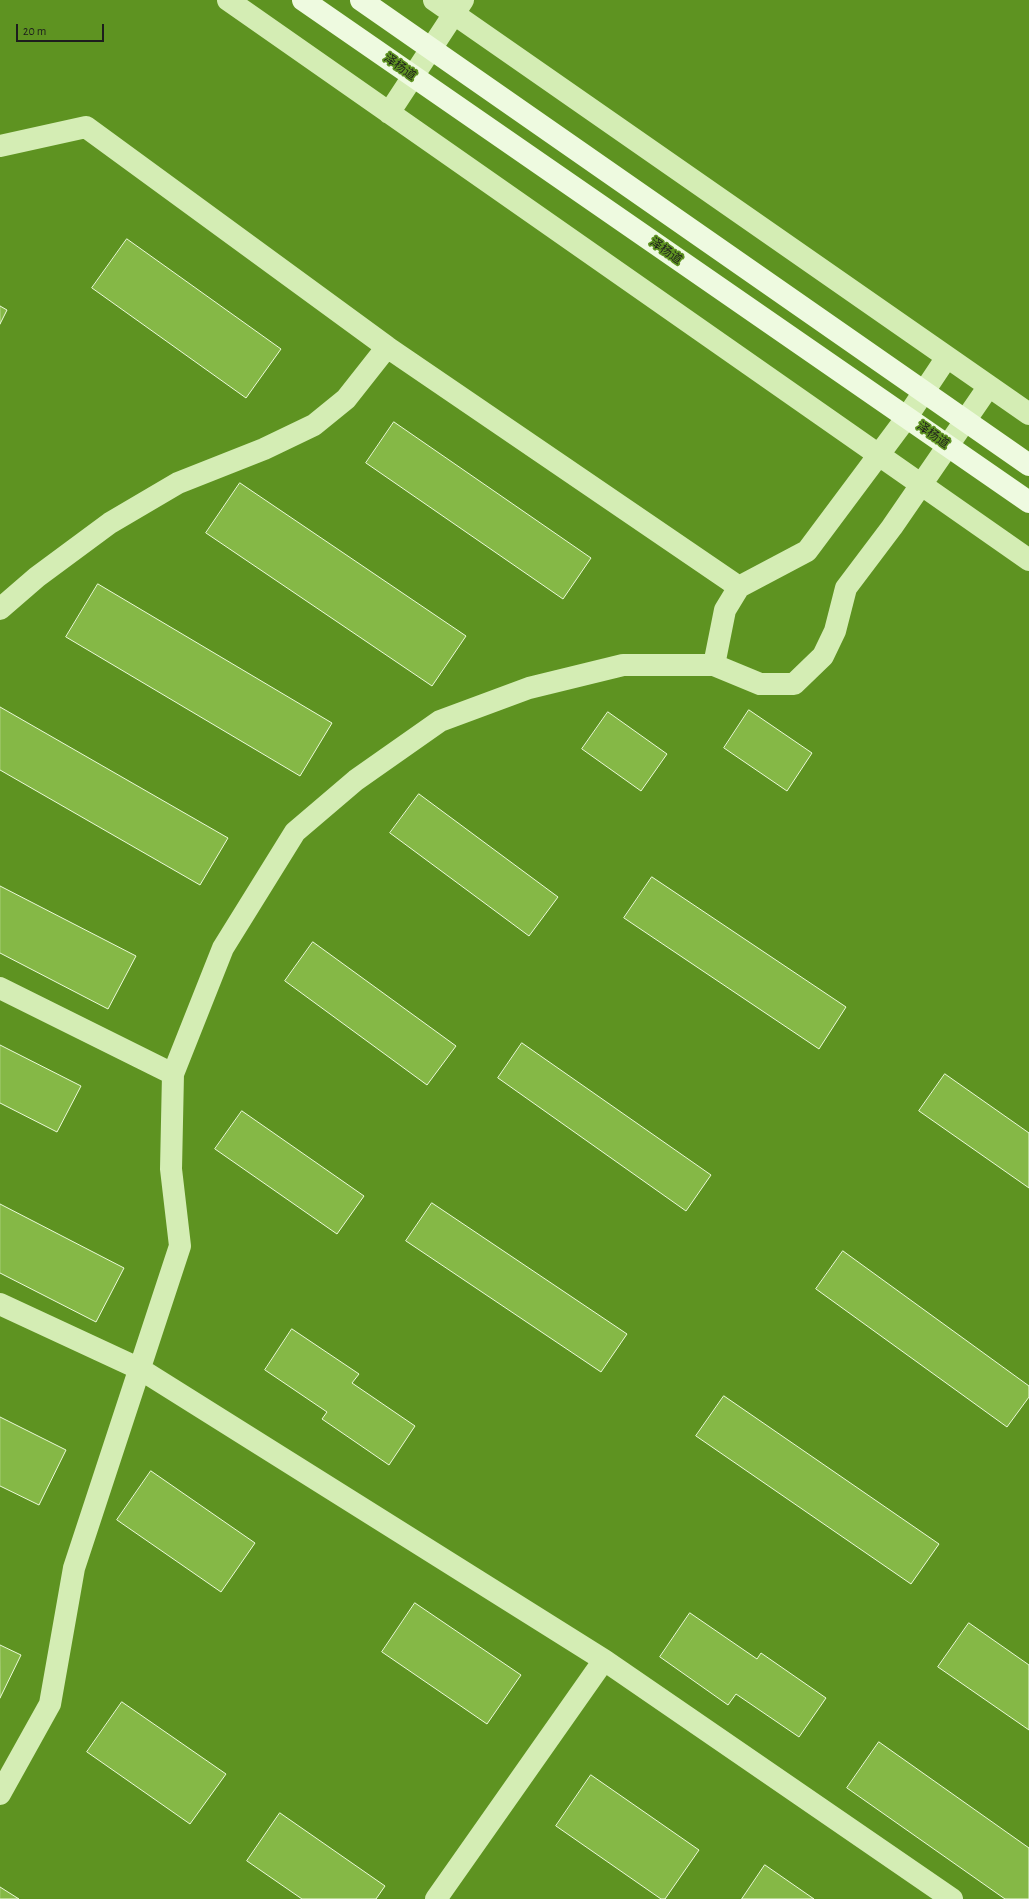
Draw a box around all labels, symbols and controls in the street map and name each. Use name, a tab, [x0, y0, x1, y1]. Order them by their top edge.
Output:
scale bar	[18, 16, 106, 42]
text: 20 m	[23, 25, 46, 37]
street label: 泽杨道	[381, 51, 419, 83]
street label: 泽杨道	[647, 235, 685, 267]
street label: 泽杨道	[914, 419, 952, 451]

